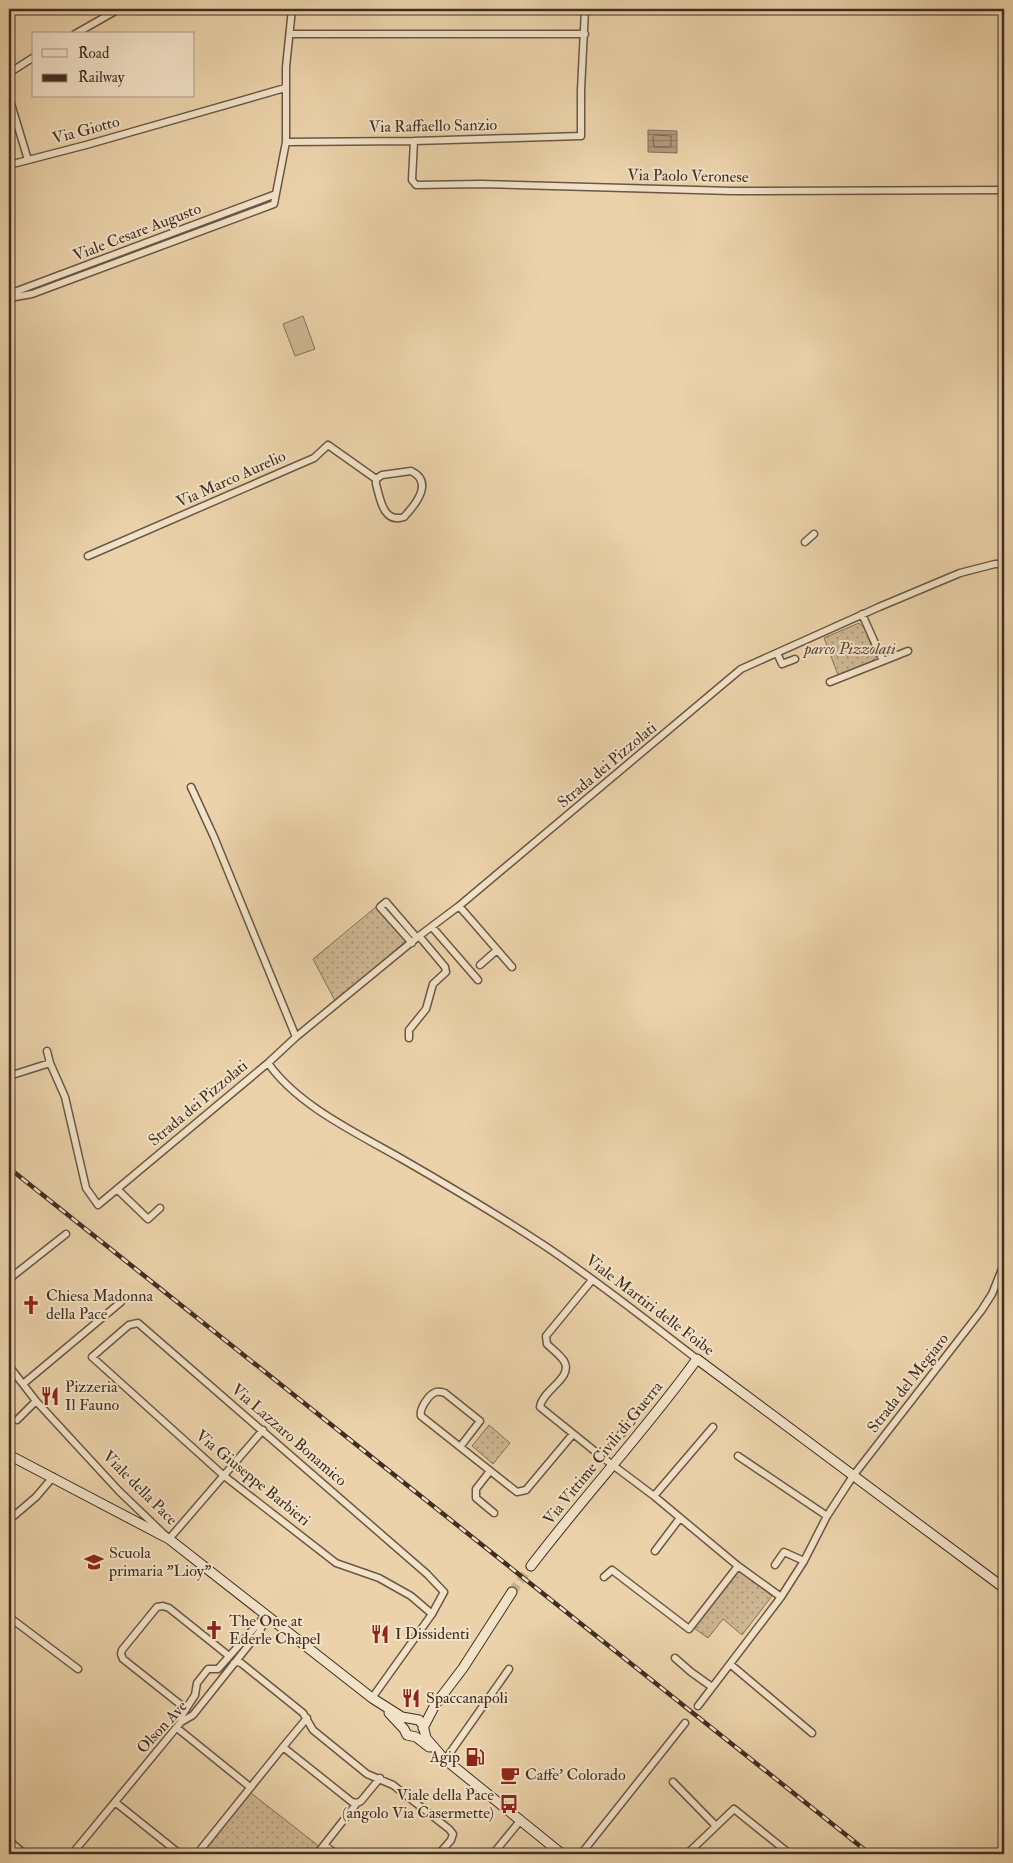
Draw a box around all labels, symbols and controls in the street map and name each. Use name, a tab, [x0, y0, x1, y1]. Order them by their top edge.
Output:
legend	[32, 32, 195, 98]
text: Road	[78, 44, 110, 63]
text: Railway	[78, 68, 125, 87]
street label: Via Giotto	[50, 111, 122, 149]
street label: Via Raffaello Sanzio	[369, 115, 498, 137]
street label: Via Paolo Veronese	[627, 165, 749, 187]
street label: Viale Cesare Augusto	[70, 198, 204, 266]
street label: Via Marco Aurelio	[173, 446, 289, 512]
park label: parco Pizzolati	[802, 639, 896, 659]
street label: Strada dei Pizzolati	[553, 718, 661, 812]
street label: Strada dei Pizzolati	[144, 1056, 252, 1150]
street label: Viale Martiri delle Foibe	[582, 1250, 719, 1360]
place label: Chiesa Madonna della Pace	[46, 1286, 153, 1324]
church icon: Chiesa Madonna della Pace	[20, 1294, 42, 1316]
street label: Strada del Megiaro	[863, 1329, 953, 1437]
place label: Pizzeria Il Fauno	[65, 1377, 120, 1415]
street label: Via Vittime Civili di Guerra	[539, 1377, 667, 1529]
street label: Via Lazzaro Bonamico	[227, 1379, 351, 1491]
restaurant icon: Pizzeria Il Fauno	[39, 1385, 61, 1407]
street label: Via Giuseppe Barbieri	[191, 1426, 314, 1531]
street label: Viale della Pace	[98, 1446, 182, 1530]
place label: Scuola primaria "Lioy"	[108, 1543, 211, 1582]
school or university icon: Scuola primaria "Lioy"	[83, 1551, 105, 1573]
place label: The One at Ederle Chapel	[229, 1611, 321, 1650]
church icon: The One at Ederle Chapel	[203, 1619, 225, 1641]
restaurant icon: I Dissidenti	[369, 1623, 391, 1645]
place label: I Dissidenti	[395, 1624, 469, 1644]
restaurant icon: Spaccanapoli	[400, 1687, 422, 1709]
place label: Spaccanapoli	[426, 1688, 508, 1709]
street label: Olson Ave	[133, 1696, 192, 1758]
fuel station icon: Agip	[464, 1746, 486, 1768]
place label: Agip	[429, 1747, 460, 1768]
cafe icon: Caffe' Colorado	[499, 1764, 521, 1786]
place label: Caffe' Colorado	[525, 1765, 626, 1785]
place label: Viale della Pace (angolo Via Casermette)	[342, 1785, 494, 1823]
bus stop icon: Viale della Pace (angolo Via Casermette)	[498, 1793, 520, 1815]

